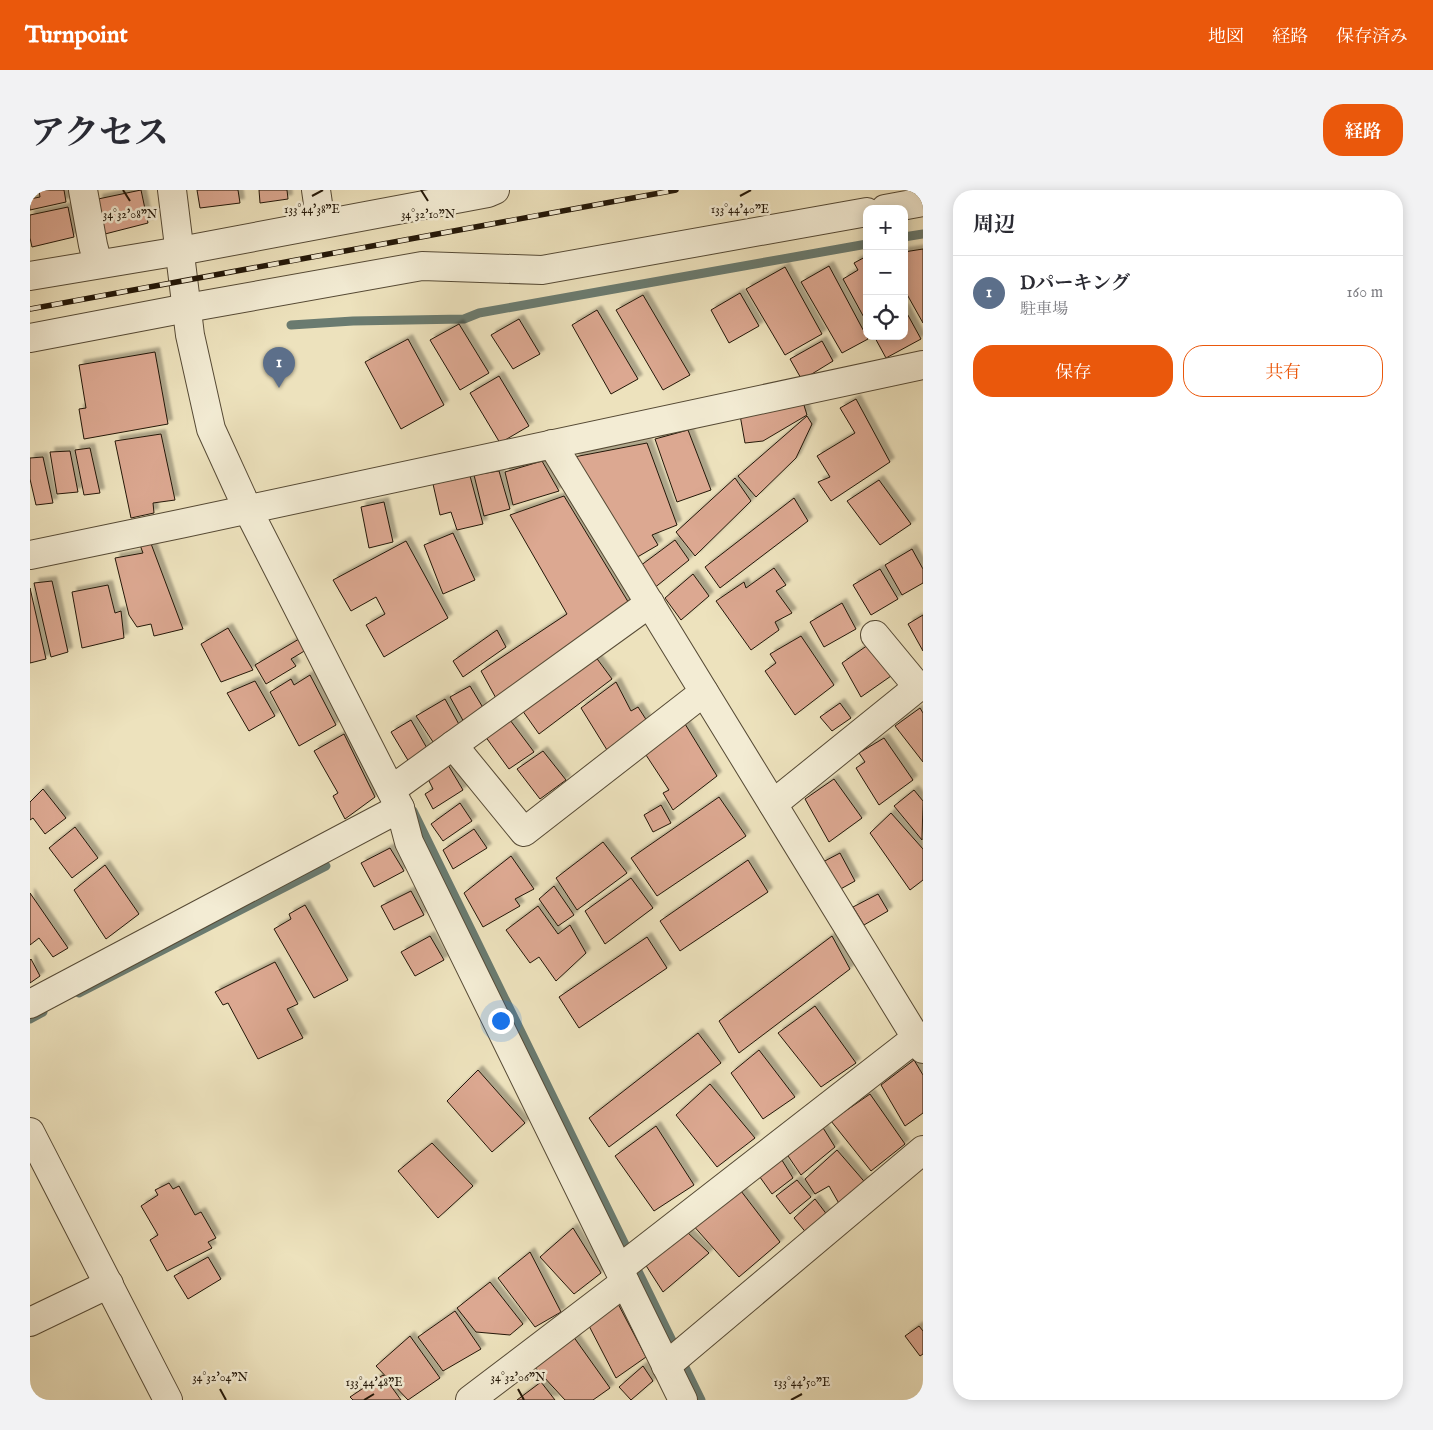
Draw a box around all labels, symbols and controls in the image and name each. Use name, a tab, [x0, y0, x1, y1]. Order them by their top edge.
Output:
text: Turnpoint	[25, 20, 128, 51]
text: 地図	[1208, 26, 1244, 49]
text: 経路	[1272, 26, 1308, 49]
text: 保存済み	[1336, 26, 1408, 49]
button: 経路	[1323, 104, 1403, 156]
text: アクセス	[30, 112, 169, 157]
text: 133°44'38"E	[284, 202, 340, 217]
text: 133°44'40"E	[711, 202, 769, 217]
map controls	[863, 205, 908, 340]
button: +	[863, 205, 908, 250]
text: 34°32'08"N	[103, 207, 158, 222]
text: 34°32'10"N	[401, 207, 456, 222]
text: 周辺	[973, 212, 1015, 239]
button: −	[863, 250, 908, 295]
text: Dパーキング	[1020, 272, 1130, 296]
text: 1	[986, 283, 992, 303]
text: 160 m	[1347, 283, 1383, 303]
button: locate	[863, 295, 908, 340]
text: 駐車場	[1020, 300, 1068, 320]
button: 保存	[973, 345, 1173, 397]
button: 共有	[1183, 345, 1383, 397]
pin: 1	[263, 347, 295, 388]
your location	[488, 1008, 514, 1034]
text: 34°32'04"N	[192, 1370, 248, 1385]
text: 34°32'06"N	[491, 1370, 546, 1385]
text: 133°44'48"E	[345, 1375, 403, 1390]
text: 133°44'50"E	[774, 1375, 830, 1390]

